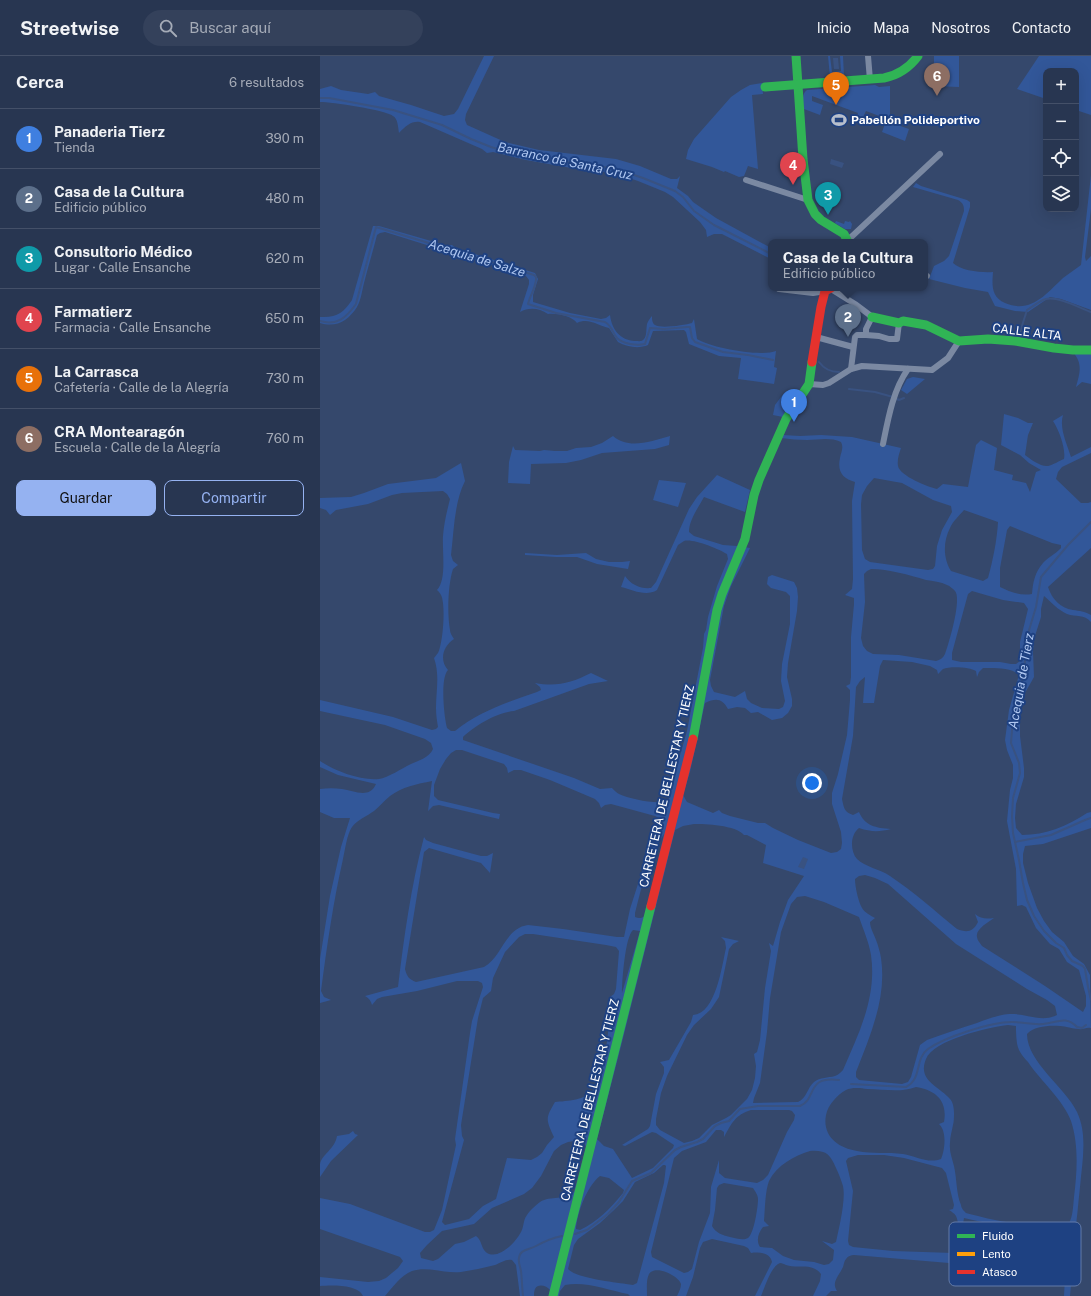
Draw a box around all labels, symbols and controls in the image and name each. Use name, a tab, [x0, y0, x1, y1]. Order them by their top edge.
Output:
search box	[143, 10, 423, 46]
text: Streetwise	[20, 17, 119, 39]
icon: search	[157, 17, 179, 39]
text: Buscar aquí	[189, 19, 271, 36]
text: Inicio	[817, 20, 851, 36]
text: Mapa	[873, 20, 909, 36]
text: Nosotros	[931, 20, 990, 36]
text: Contacto	[1012, 20, 1071, 36]
pin: 6	[924, 63, 950, 96]
map controls	[1043, 68, 1079, 212]
button: +	[1043, 68, 1079, 104]
text: Cerca	[16, 72, 64, 92]
pin: 5	[823, 72, 849, 105]
text: 6 resultados	[229, 75, 304, 90]
button: −	[1043, 104, 1079, 140]
sports icon: Pabellón Polideportivo	[830, 111, 848, 129]
place label: Pabellón Polideportivo	[851, 113, 980, 127]
text: Panaderia Tierz	[54, 123, 165, 140]
text: 1	[26, 131, 32, 146]
text: 390 m	[266, 131, 304, 146]
water label: Barranco de Santa Cruz	[496, 139, 634, 183]
text: Tienda	[54, 140, 95, 155]
button: locate	[1043, 140, 1079, 176]
pin: 4	[780, 152, 806, 185]
button: layers	[1043, 176, 1079, 212]
pin: 3	[815, 182, 841, 215]
text: Casa de la Cultura	[54, 183, 184, 200]
text: 2	[25, 191, 33, 206]
text: 480 m	[265, 191, 304, 206]
text: Edificio público	[54, 200, 147, 215]
water label: Acequia de Salze	[427, 236, 527, 280]
popup	[768, 239, 928, 291]
text: Consultorio Médico	[54, 243, 193, 260]
text: Casa de la Cultura	[783, 249, 913, 266]
text: 3	[25, 251, 33, 266]
text: 620 m	[266, 251, 304, 266]
text: Lugar · Calle Ensanche	[54, 260, 191, 275]
text: Edificio público	[783, 266, 875, 281]
text: Farmatierz	[54, 303, 132, 320]
pin: 2	[835, 304, 861, 337]
text: 4	[25, 311, 33, 326]
text: 650 m	[265, 311, 304, 326]
text: Farmacia · Calle Ensanche	[54, 320, 211, 335]
street label: CALLE ALTA	[992, 321, 1063, 343]
text: La Carrasca	[54, 363, 139, 380]
text: 5	[25, 371, 33, 386]
text: 730 m	[266, 371, 304, 386]
text: Cafetería · Calle de la Alegría	[54, 380, 229, 395]
pin: 1	[781, 389, 807, 422]
text: CRA Montearagón	[54, 423, 185, 440]
text: 6	[25, 431, 33, 446]
text: 760 m	[266, 431, 304, 446]
text: Escuela · Calle de la Alegría	[54, 440, 221, 455]
button: Guardar	[16, 480, 156, 516]
button: Compartir	[164, 480, 304, 516]
water label: Acequia de Tierz	[1005, 632, 1037, 730]
street label: CARRETERA DE BELLESTAR Y TIERZ	[637, 683, 697, 889]
your location	[802, 773, 822, 793]
street label: CARRETERA DE BELLESTAR Y TIERZ	[558, 997, 622, 1202]
legend	[949, 1222, 1081, 1286]
text: Fluido	[982, 1230, 1014, 1242]
text: Lento	[982, 1248, 1011, 1260]
text: Atasco	[982, 1266, 1017, 1278]

